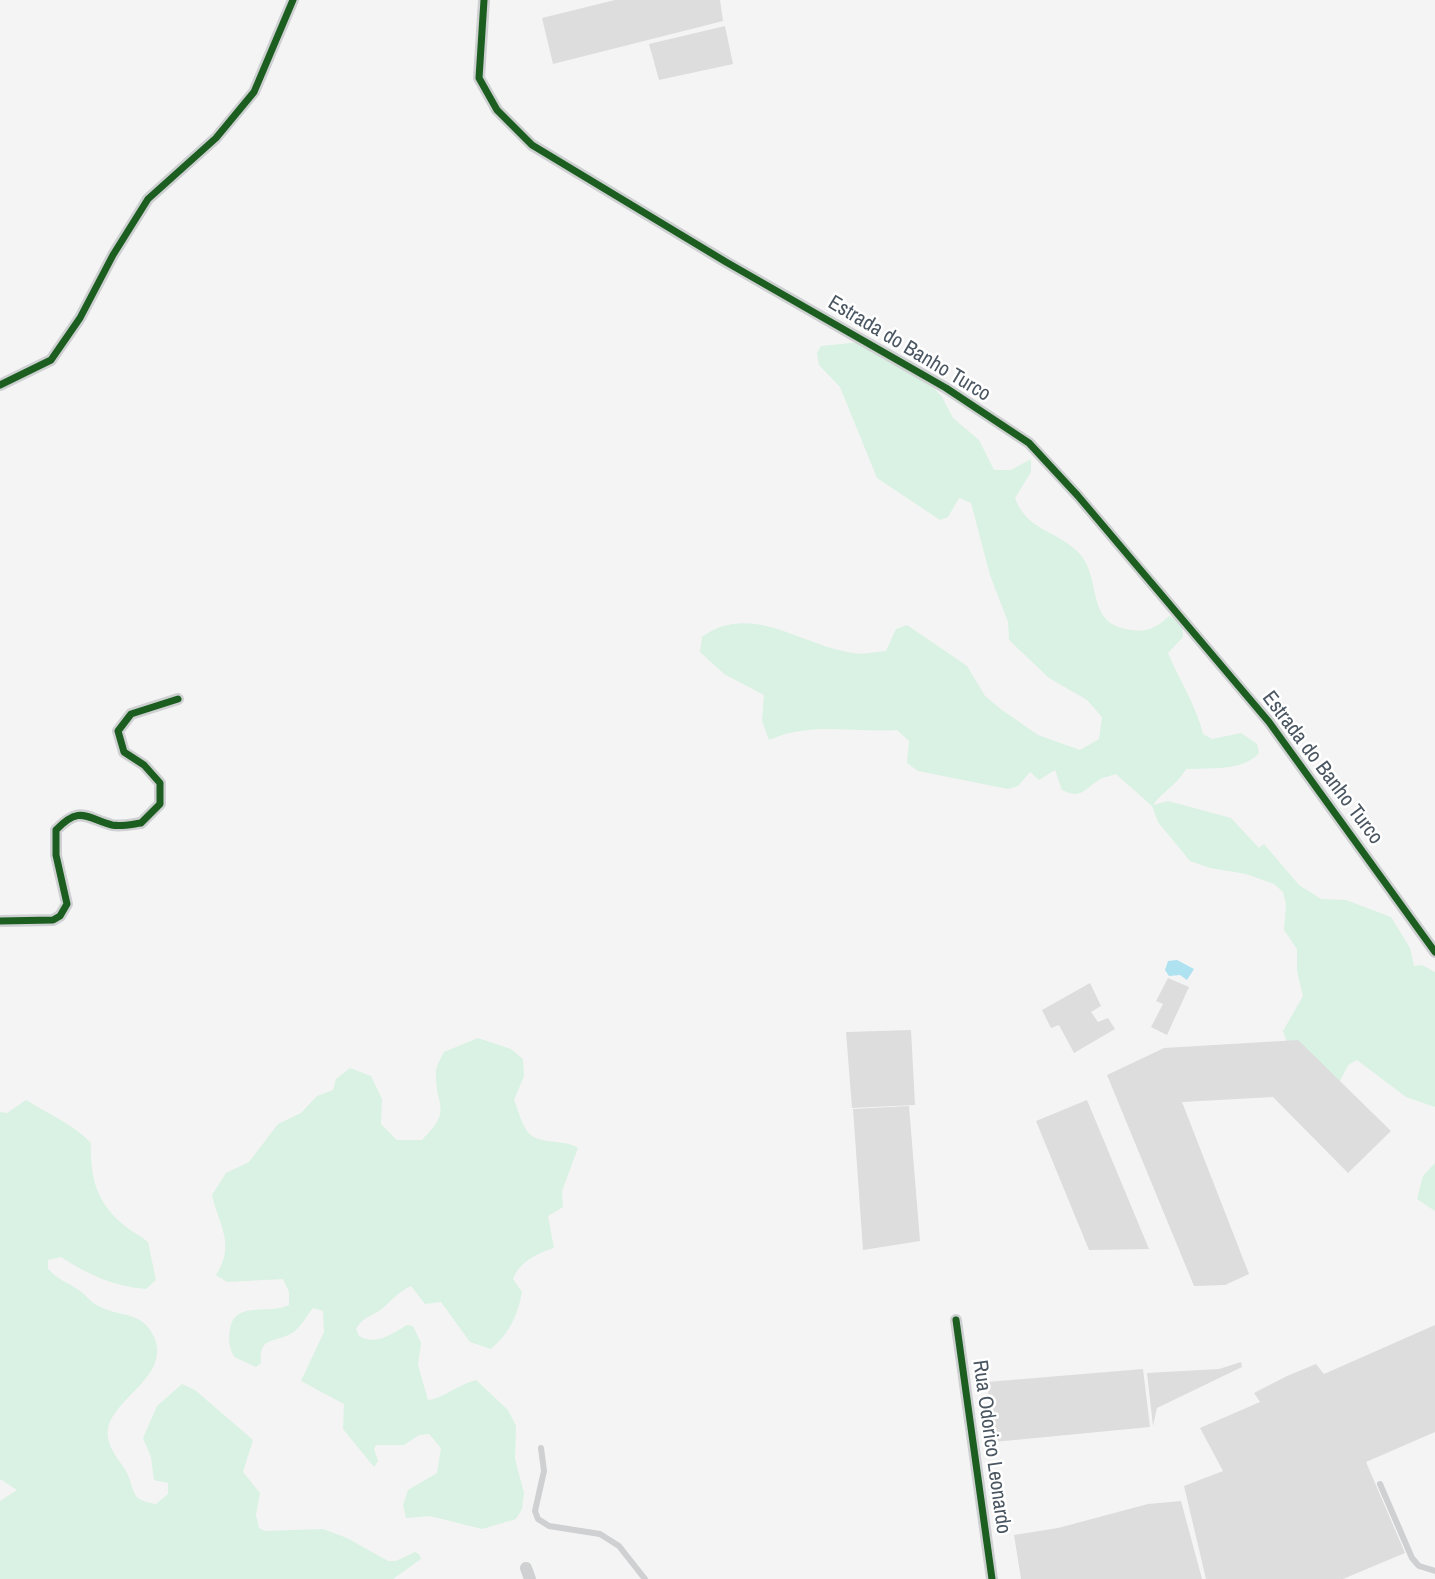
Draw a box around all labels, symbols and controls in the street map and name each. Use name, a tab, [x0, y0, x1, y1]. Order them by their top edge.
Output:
street label: Estrada do Banho Turco	[823, 291, 995, 407]
street label: Estrada do Banho Turco	[1256, 686, 1388, 850]
street label: Rua Odorico Leonardo	[966, 1359, 1016, 1535]

